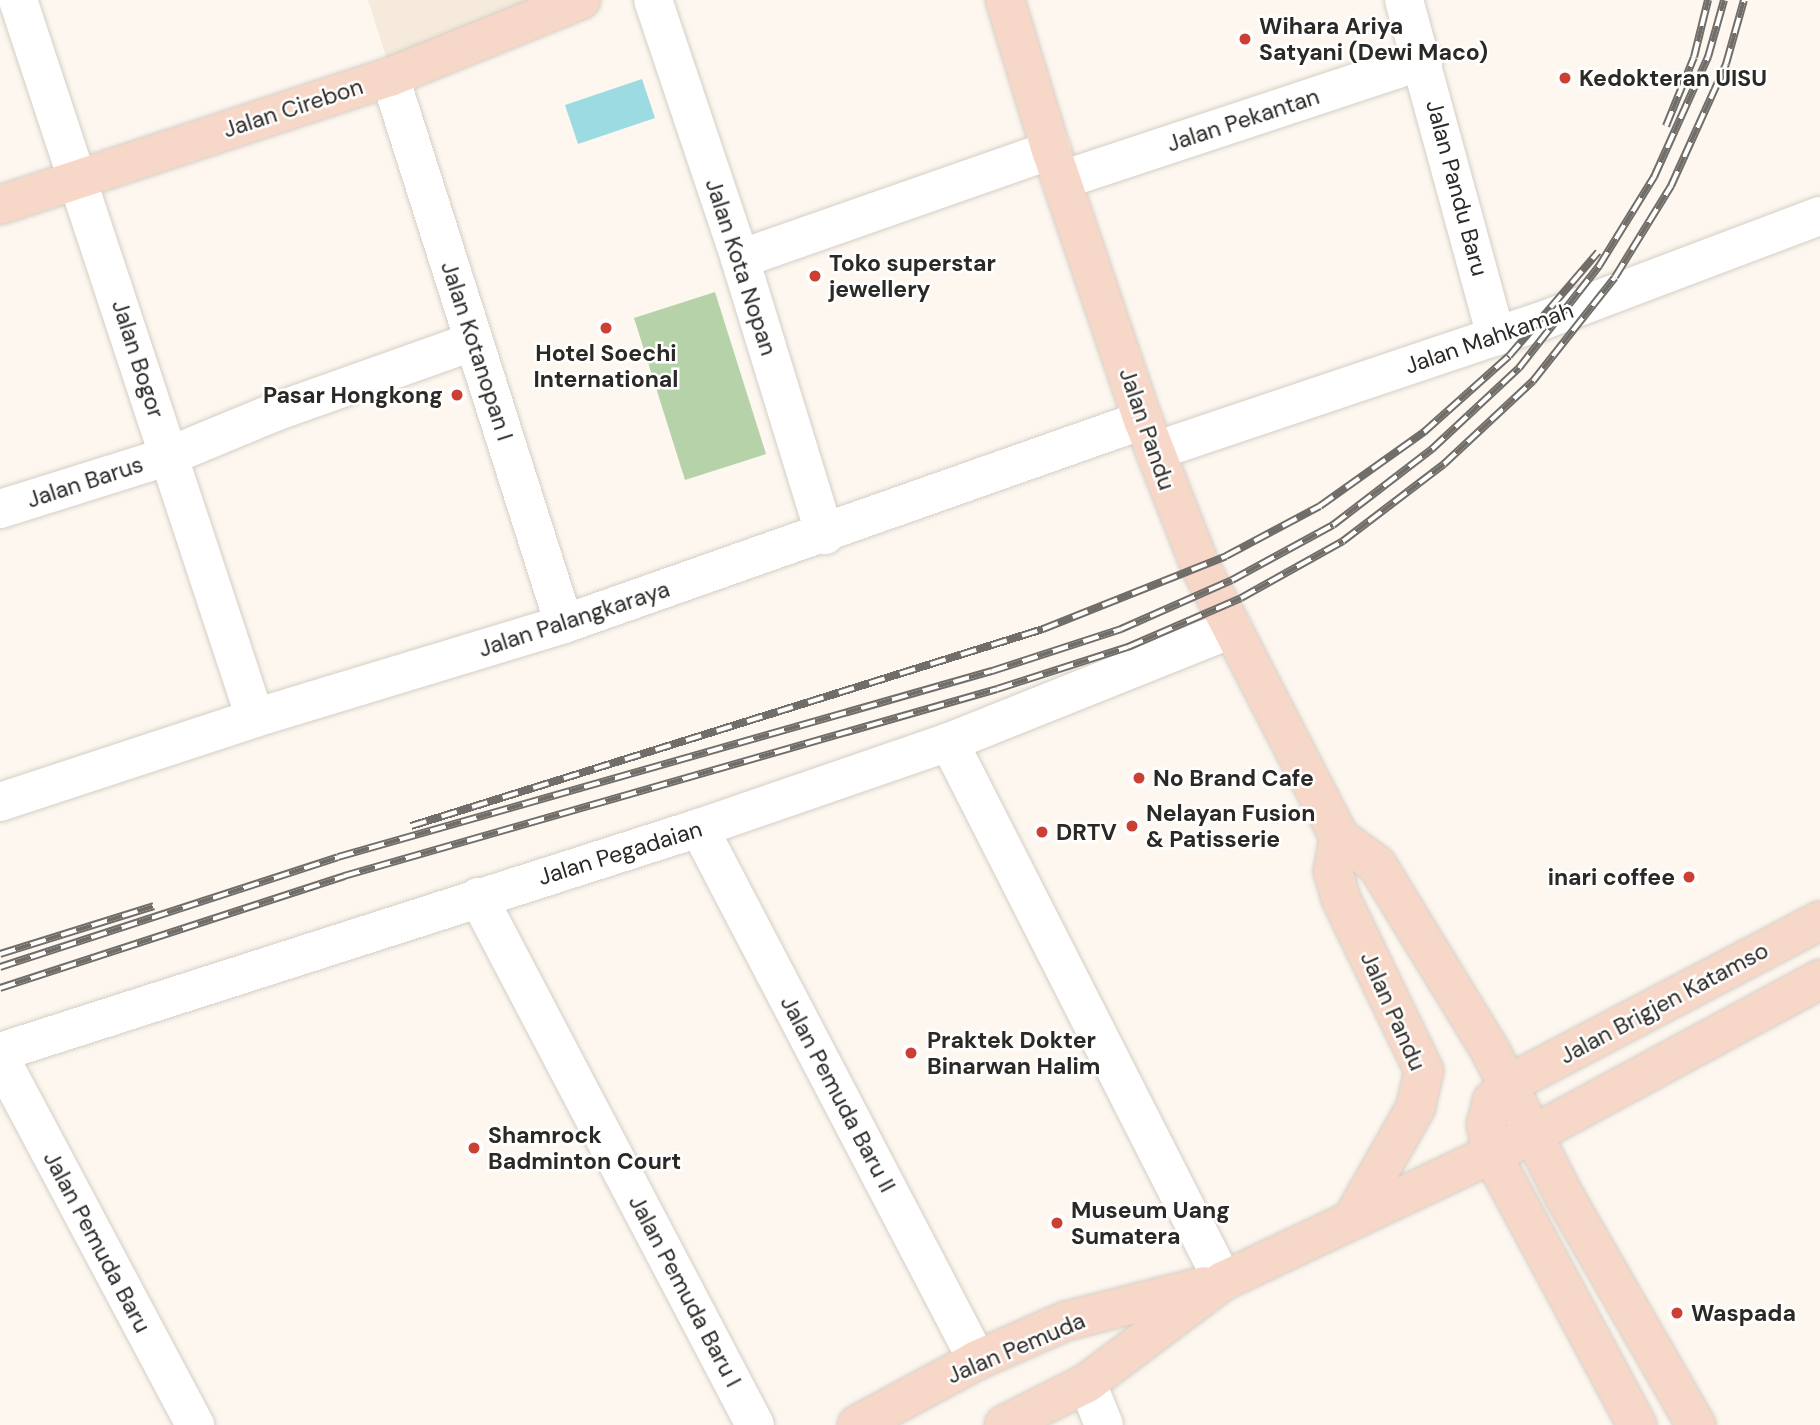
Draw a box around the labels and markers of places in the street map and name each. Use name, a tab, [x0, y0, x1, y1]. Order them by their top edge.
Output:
place label: Wihara Ariya Satyani (Dewi Maco)	[1259, 12, 1488, 66]
marker: Wihara Ariya Satyani (Dewi Maco)	[1237, 31, 1253, 47]
place label: Kedokteran UISU	[1579, 64, 1767, 92]
marker: Kedokteran UISU	[1557, 70, 1573, 86]
place label: Toko superstar jewellery	[829, 249, 996, 303]
marker: Toko superstar jewellery	[807, 268, 823, 284]
marker: Hotel Soechi International	[598, 320, 614, 336]
place label: Hotel Soechi International	[533, 339, 679, 393]
place label: Pasar Hongkong	[263, 381, 443, 409]
marker: Pasar Hongkong	[449, 387, 465, 403]
place label: No Brand Cafe	[1153, 764, 1314, 792]
marker: No Brand Cafe	[1131, 770, 1147, 786]
place label: Nelayan Fusion & Patisserie	[1146, 799, 1316, 853]
place label: DRTV	[1056, 818, 1117, 846]
marker: Nelayan Fusion & Patisserie	[1124, 818, 1140, 834]
marker: DRTV	[1034, 824, 1050, 840]
place label: inari coffee	[1548, 863, 1675, 891]
marker: inari coffee	[1681, 869, 1697, 885]
place label: Praktek Dokter Binarwan Halim	[927, 1026, 1100, 1080]
marker: Praktek Dokter Binarwan Halim	[901, 1043, 921, 1063]
place label: Shamrock Badminton Court	[488, 1121, 681, 1175]
marker: Shamrock Badminton Court	[466, 1140, 482, 1156]
place label: Museum Uang Sumatera	[1071, 1196, 1230, 1250]
marker: Museum Uang Sumatera	[1049, 1215, 1065, 1231]
place label: Waspada	[1691, 1299, 1796, 1327]
marker: Waspada	[1669, 1305, 1685, 1321]

